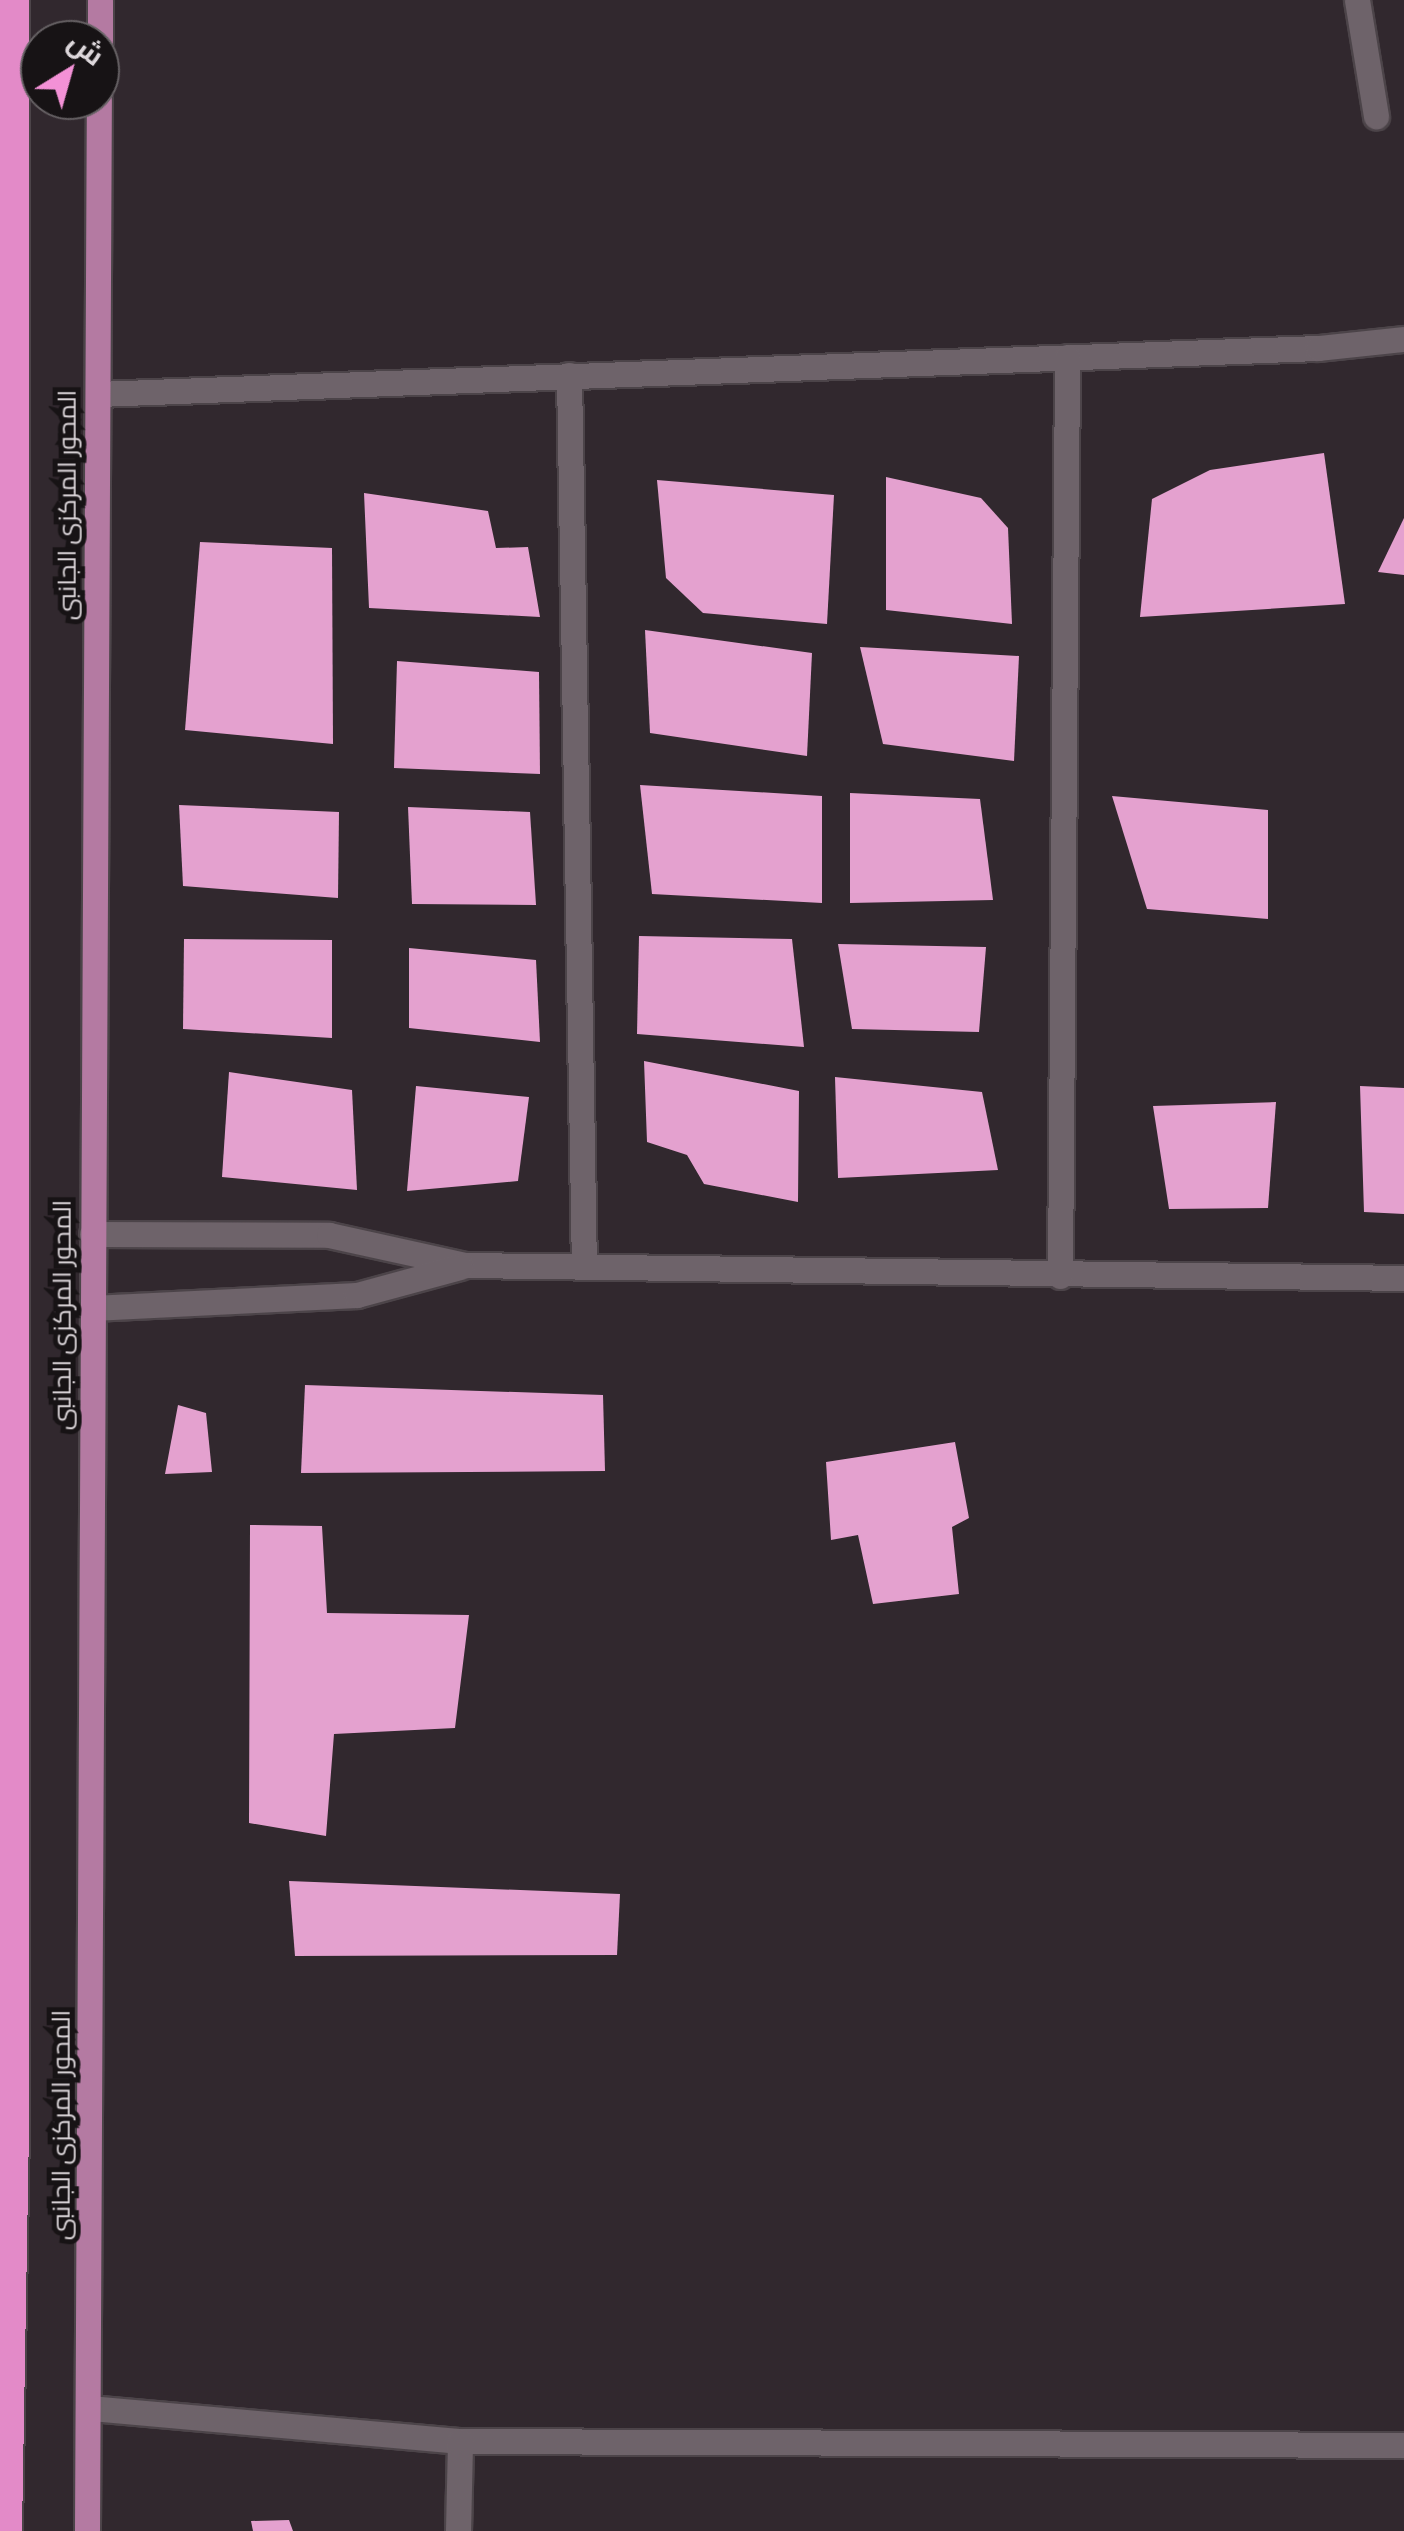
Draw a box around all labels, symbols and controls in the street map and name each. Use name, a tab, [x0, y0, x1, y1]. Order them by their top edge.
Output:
north arrow	[20, 20, 120, 120]
text: ش	[61, 22, 113, 74]
street label: المحور المركزى الجانبى	[52, 390, 82, 620]
street label: المحور المركزى الجانبى	[47, 1200, 77, 1430]
street label: المحور المركزى الجانبى	[46, 2010, 76, 2240]

